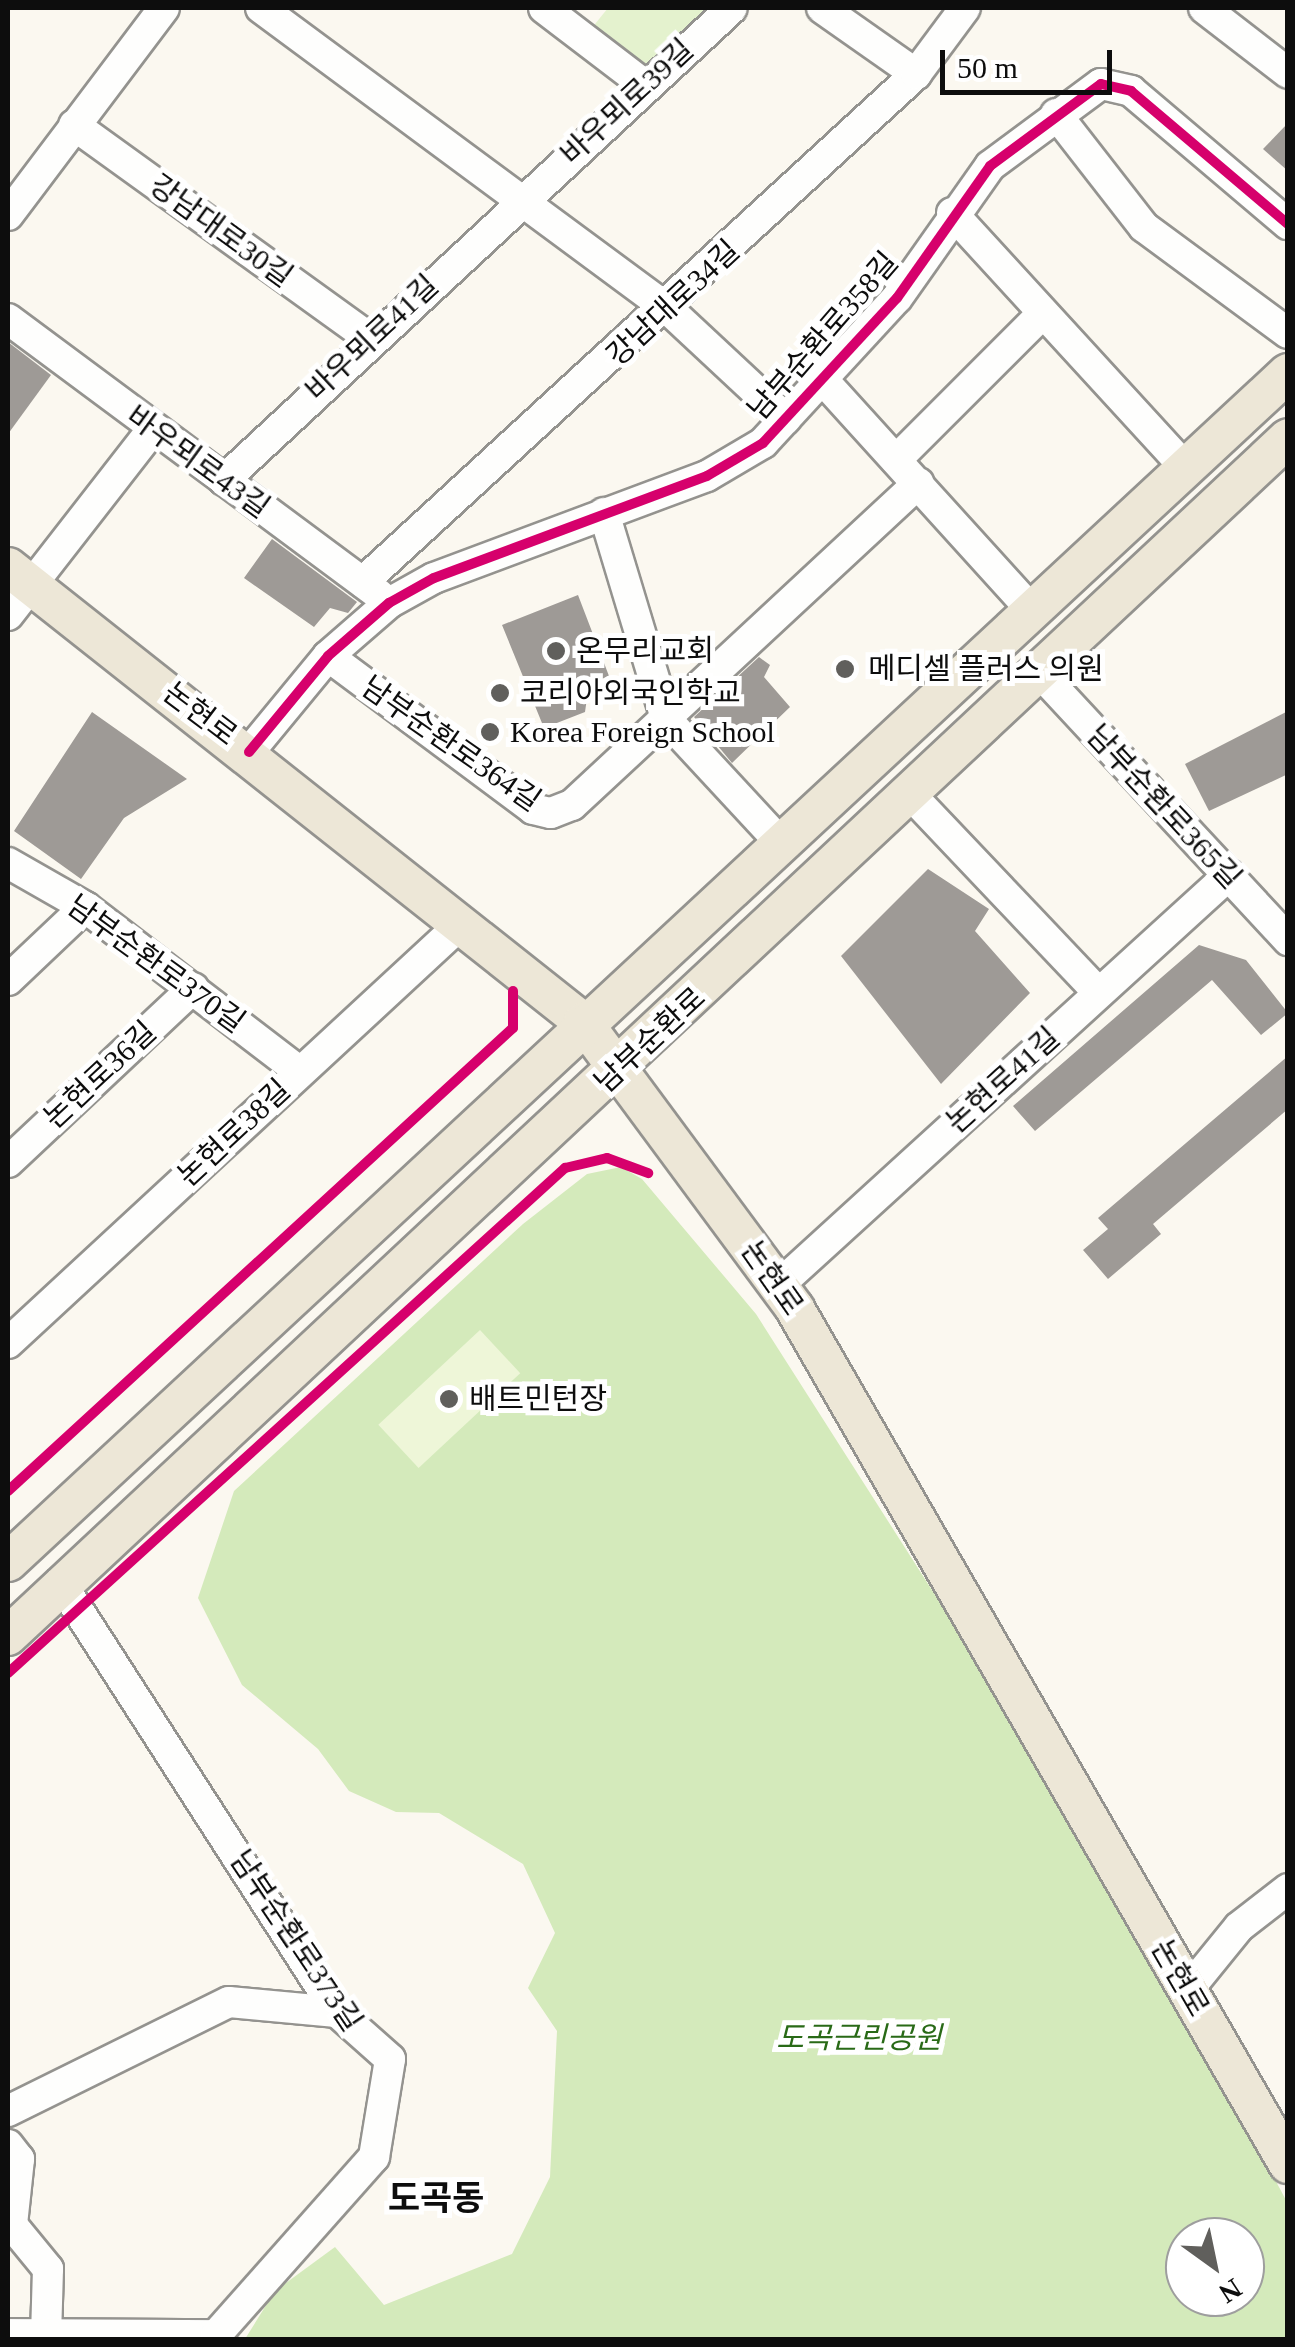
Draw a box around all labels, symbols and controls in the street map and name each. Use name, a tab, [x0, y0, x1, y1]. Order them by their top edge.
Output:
scale bar	[945, 30, 1118, 92]
street label: 바우뫼로39길	[553, 32, 701, 172]
text: 50 m	[957, 51, 1018, 84]
street label: 강남대로30길	[142, 167, 300, 295]
street label: 강남대로34길	[599, 233, 747, 373]
street label: 남부순환로358길	[740, 245, 906, 427]
street label: 바우뫼로41길	[298, 268, 446, 408]
street label: 바우뫼로43길	[119, 398, 277, 526]
place label: 온무리교회	[576, 633, 714, 669]
marker: 온무리교회	[545, 640, 567, 662]
place label: 메디셀 플러스 의원	[868, 651, 1104, 687]
marker: 메디셀 플러스 의원	[832, 656, 858, 682]
street label: 남부순환로364길	[354, 669, 548, 819]
street label: 논현로	[156, 675, 244, 753]
place label: 코리아외국인학교	[520, 675, 741, 711]
marker: 코리아외국인학교	[489, 682, 511, 704]
place label: Korea Foreign School	[510, 714, 775, 750]
street label: 남부순환로365길	[1079, 718, 1249, 896]
marker: Korea Foreign School	[479, 721, 501, 743]
street label: 남부순환로370길	[60, 888, 252, 1040]
street label: 남부순환로	[587, 980, 713, 1100]
street label: 논현로36길	[36, 1014, 164, 1136]
street label: 논현로41길	[939, 1020, 1067, 1140]
street label: 논현로38길	[170, 1072, 298, 1194]
street label: 논현로	[734, 1234, 810, 1322]
place label: 배트민턴장	[469, 1381, 607, 1417]
marker: 배트민턴장	[438, 1388, 460, 1410]
street label: 남부순환로373길	[222, 1844, 370, 2038]
street label: 논현로	[1144, 1933, 1216, 2023]
park label: 도곡근린공원	[776, 2020, 942, 2056]
district label: 도곡동	[388, 2178, 484, 2220]
north arrow	[1165, 2217, 1265, 2317]
text: N	[1214, 2272, 1247, 2309]

